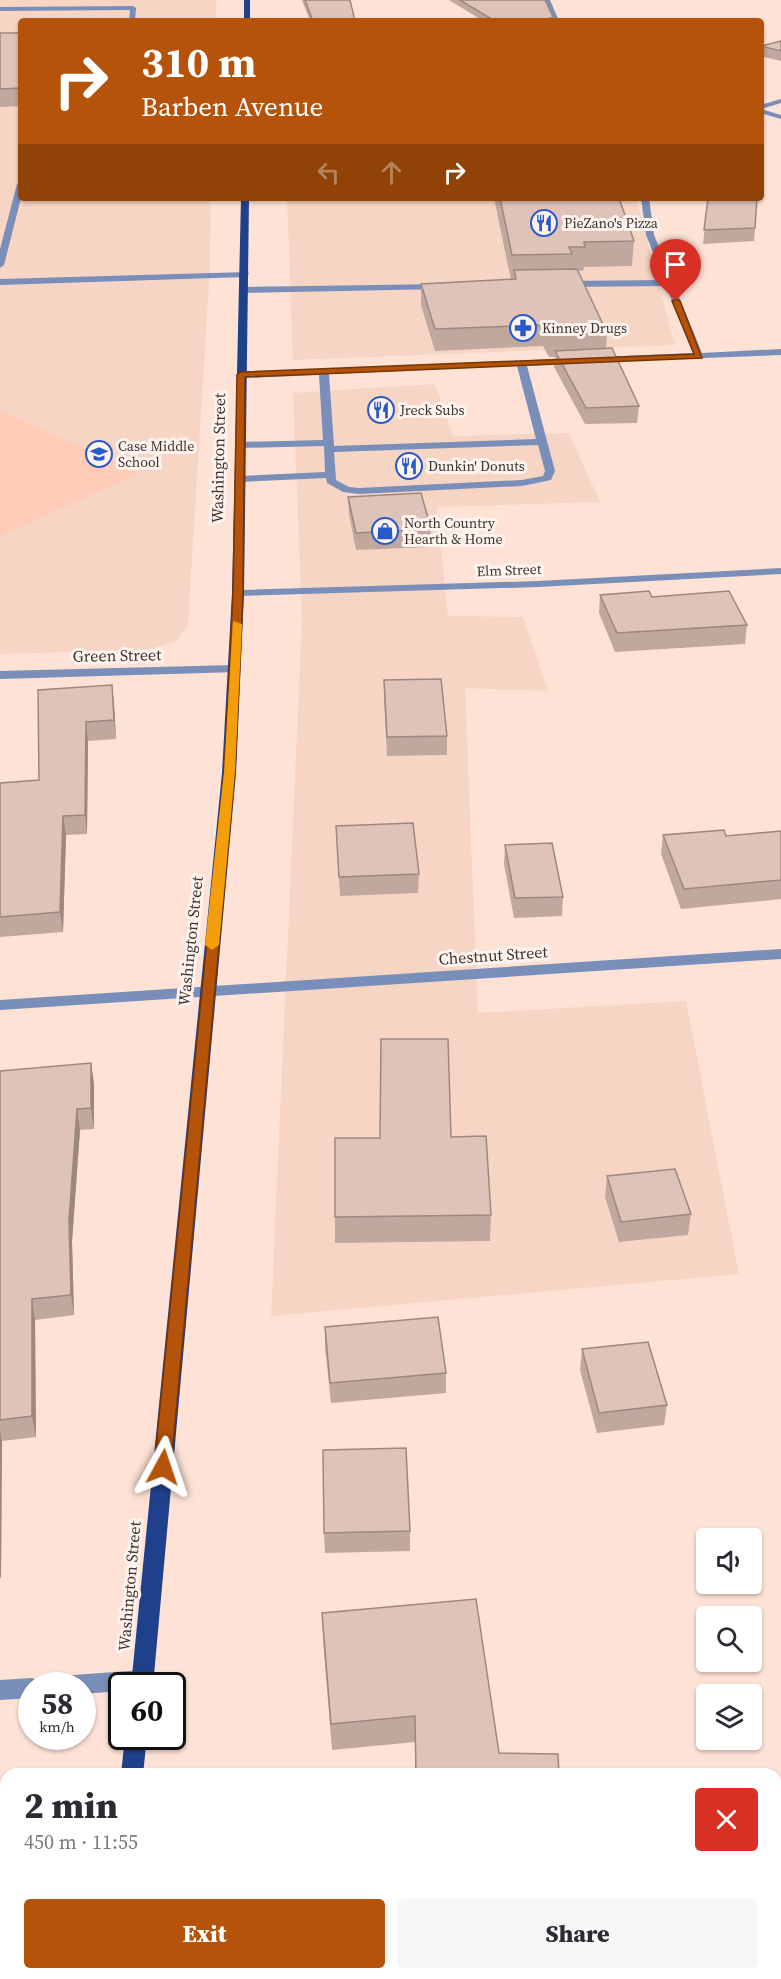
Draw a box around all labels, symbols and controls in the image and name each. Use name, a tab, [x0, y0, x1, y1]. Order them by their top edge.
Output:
text: 310 m	[141, 33, 256, 91]
icon: right	[42, 42, 120, 120]
text: Barben Avenue	[141, 88, 323, 125]
icon: left	[312, 156, 345, 189]
icon: ahead	[375, 156, 408, 189]
icon: right	[438, 156, 471, 189]
restaurant icon: PieZano's Pizza	[529, 208, 559, 238]
place label: PieZano's Pizza	[564, 213, 659, 233]
pin	[650, 239, 701, 301]
icon: arrive	[659, 248, 692, 281]
pharmacy icon: Kinney Drugs	[508, 313, 538, 343]
place label: Kinney Drugs	[542, 318, 627, 338]
street label: Washington Street	[206, 392, 230, 523]
restaurant icon: Jreck Subs	[366, 395, 396, 425]
place label: Jreck Subs	[399, 400, 465, 420]
place label: Case Middle School	[118, 436, 194, 472]
school or university icon: Case Middle School	[84, 439, 114, 469]
restaurant icon: Dunkin' Donuts	[394, 451, 424, 481]
place label: Dunkin' Donuts	[428, 456, 525, 476]
place label: North Country Hearth & Home	[404, 513, 503, 549]
shop icon: North Country Hearth & Home	[370, 516, 400, 546]
street label: Elm Street	[476, 559, 542, 581]
street label: Green Street	[73, 643, 162, 667]
street label: Washington Street	[172, 874, 208, 1007]
street label: Chestnut Street	[438, 940, 549, 970]
position arrow	[131, 1435, 195, 1499]
street label: Washington Street	[112, 1519, 146, 1652]
map controls	[696, 1528, 762, 1750]
button: sound	[696, 1528, 762, 1594]
button: search	[696, 1606, 762, 1672]
speed limit sign: 60	[108, 1672, 186, 1750]
text: 58	[41, 1683, 73, 1724]
button: layers	[696, 1684, 762, 1750]
text: km/h	[39, 1716, 75, 1737]
text: 2 min	[24, 1781, 118, 1830]
button: close	[695, 1788, 758, 1851]
text: 450 m · 11:55	[24, 1828, 138, 1856]
button: Exit	[24, 1899, 385, 1968]
button: Share	[397, 1899, 758, 1968]

